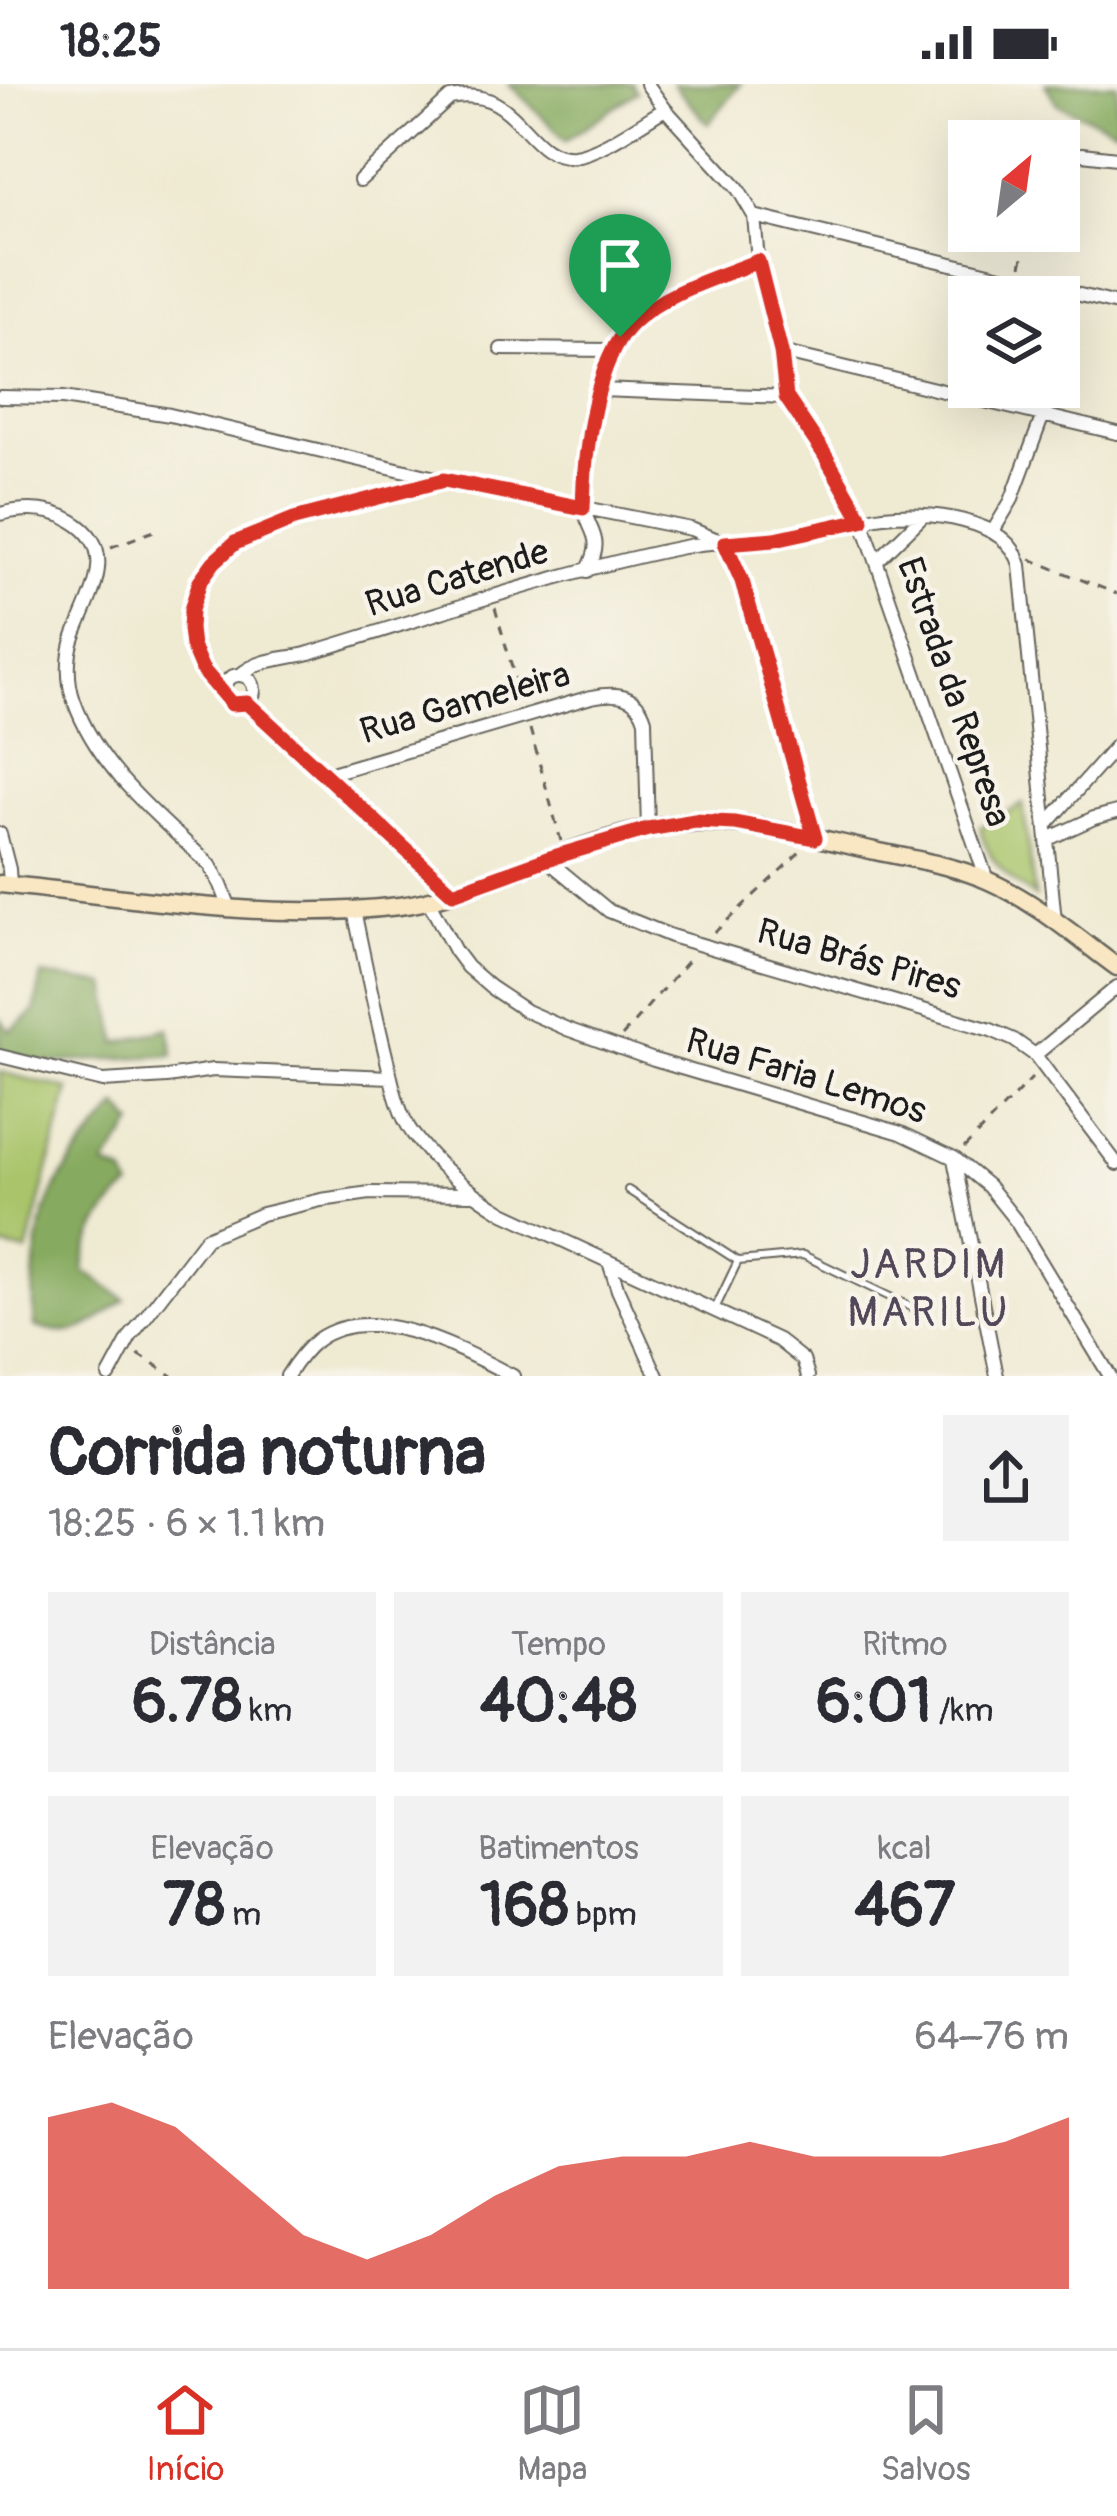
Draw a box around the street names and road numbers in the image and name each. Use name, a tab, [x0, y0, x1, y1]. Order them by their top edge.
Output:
street label: Rua Catende	[360, 529, 554, 627]
street label: Estrada da Represa	[887, 552, 1021, 832]
street label: Rua Gameleira	[355, 652, 575, 754]
street label: Rua Brás Pires	[752, 908, 966, 1010]
street label: Rua Faria Lemos	[681, 1018, 931, 1134]

